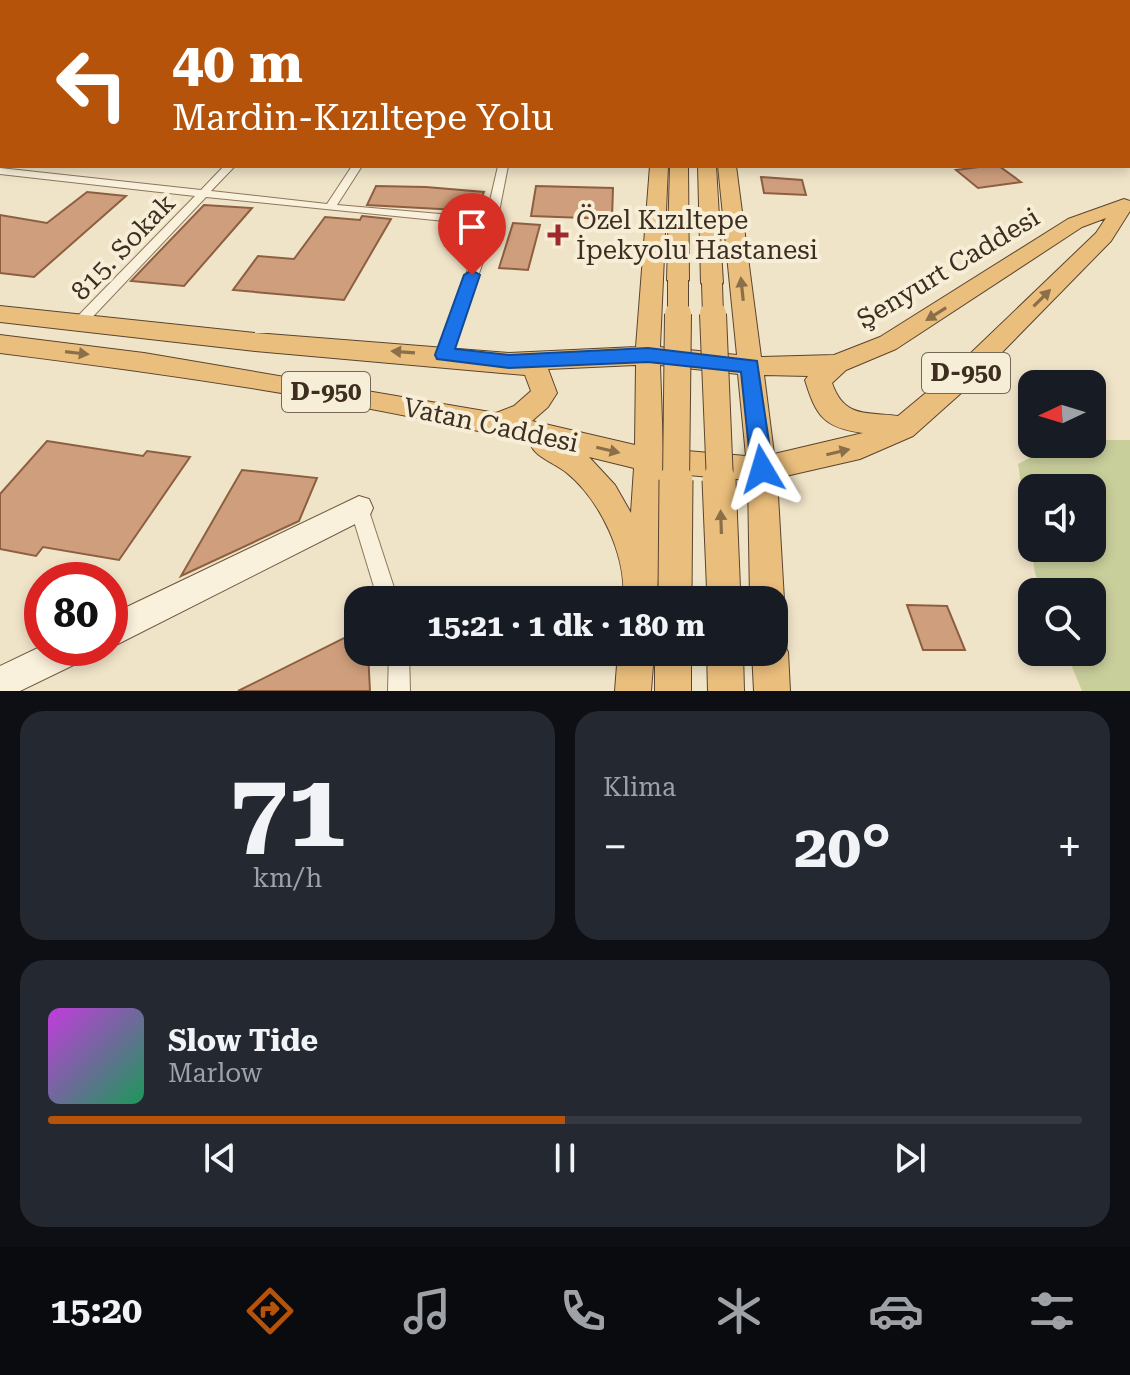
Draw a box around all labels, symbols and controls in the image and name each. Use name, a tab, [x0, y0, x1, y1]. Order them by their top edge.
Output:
text: 40 m	[172, 30, 303, 96]
icon: left	[40, 32, 144, 136]
text: Mardin-Kızıltepe Yolu	[172, 97, 554, 139]
street label: 815. Sokak	[65, 188, 181, 306]
pin	[438, 193, 506, 275]
street label: Şenyurt Caddesi	[851, 202, 1045, 334]
place label: Özel Kızıltepe İpekyolu Hastanesi	[576, 204, 818, 265]
icon: arrive	[450, 205, 494, 249]
marker: Özel Kızıltepe İpekyolu Hastanesi	[547, 224, 569, 246]
one-way arrow	[735, 276, 748, 301]
one-way arrow	[1032, 289, 1051, 308]
one-way arrow	[925, 306, 947, 320]
one-way arrow	[390, 345, 415, 358]
one-way arrow	[65, 347, 90, 360]
road number: D-950	[922, 353, 1010, 393]
north arrow	[1018, 370, 1106, 458]
map controls	[1018, 370, 1106, 666]
road number: D-950	[282, 372, 370, 412]
street label: Vatan Caddesi	[401, 392, 581, 458]
position arrow	[720, 427, 804, 511]
one-way arrow	[596, 444, 621, 457]
one-way arrow	[826, 445, 851, 458]
button: sound	[1018, 474, 1106, 562]
one-way arrow	[714, 509, 727, 534]
speed limit sign: 80	[24, 562, 128, 666]
button: search	[1018, 578, 1106, 666]
text: 15:21 · 1 dk · 180 m	[427, 608, 705, 643]
text: 71	[229, 750, 346, 871]
text: Klima	[603, 772, 676, 802]
text: 20°	[794, 811, 891, 882]
text: −	[603, 821, 628, 873]
text: +	[1057, 821, 1082, 873]
text: km/h	[253, 863, 322, 893]
text: Slow Tide	[168, 1023, 318, 1058]
text: Marlow	[168, 1058, 262, 1088]
icon: previous	[198, 1136, 242, 1180]
icon: pause	[543, 1136, 587, 1180]
icon: next	[888, 1136, 932, 1180]
icon: directions	[242, 1283, 298, 1339]
icon: music	[399, 1283, 455, 1339]
icon: phone	[555, 1283, 611, 1339]
icon: climate	[711, 1283, 767, 1339]
icon: car	[868, 1283, 924, 1339]
icon: filters	[1024, 1283, 1080, 1339]
text: 15:20	[50, 1290, 142, 1332]

